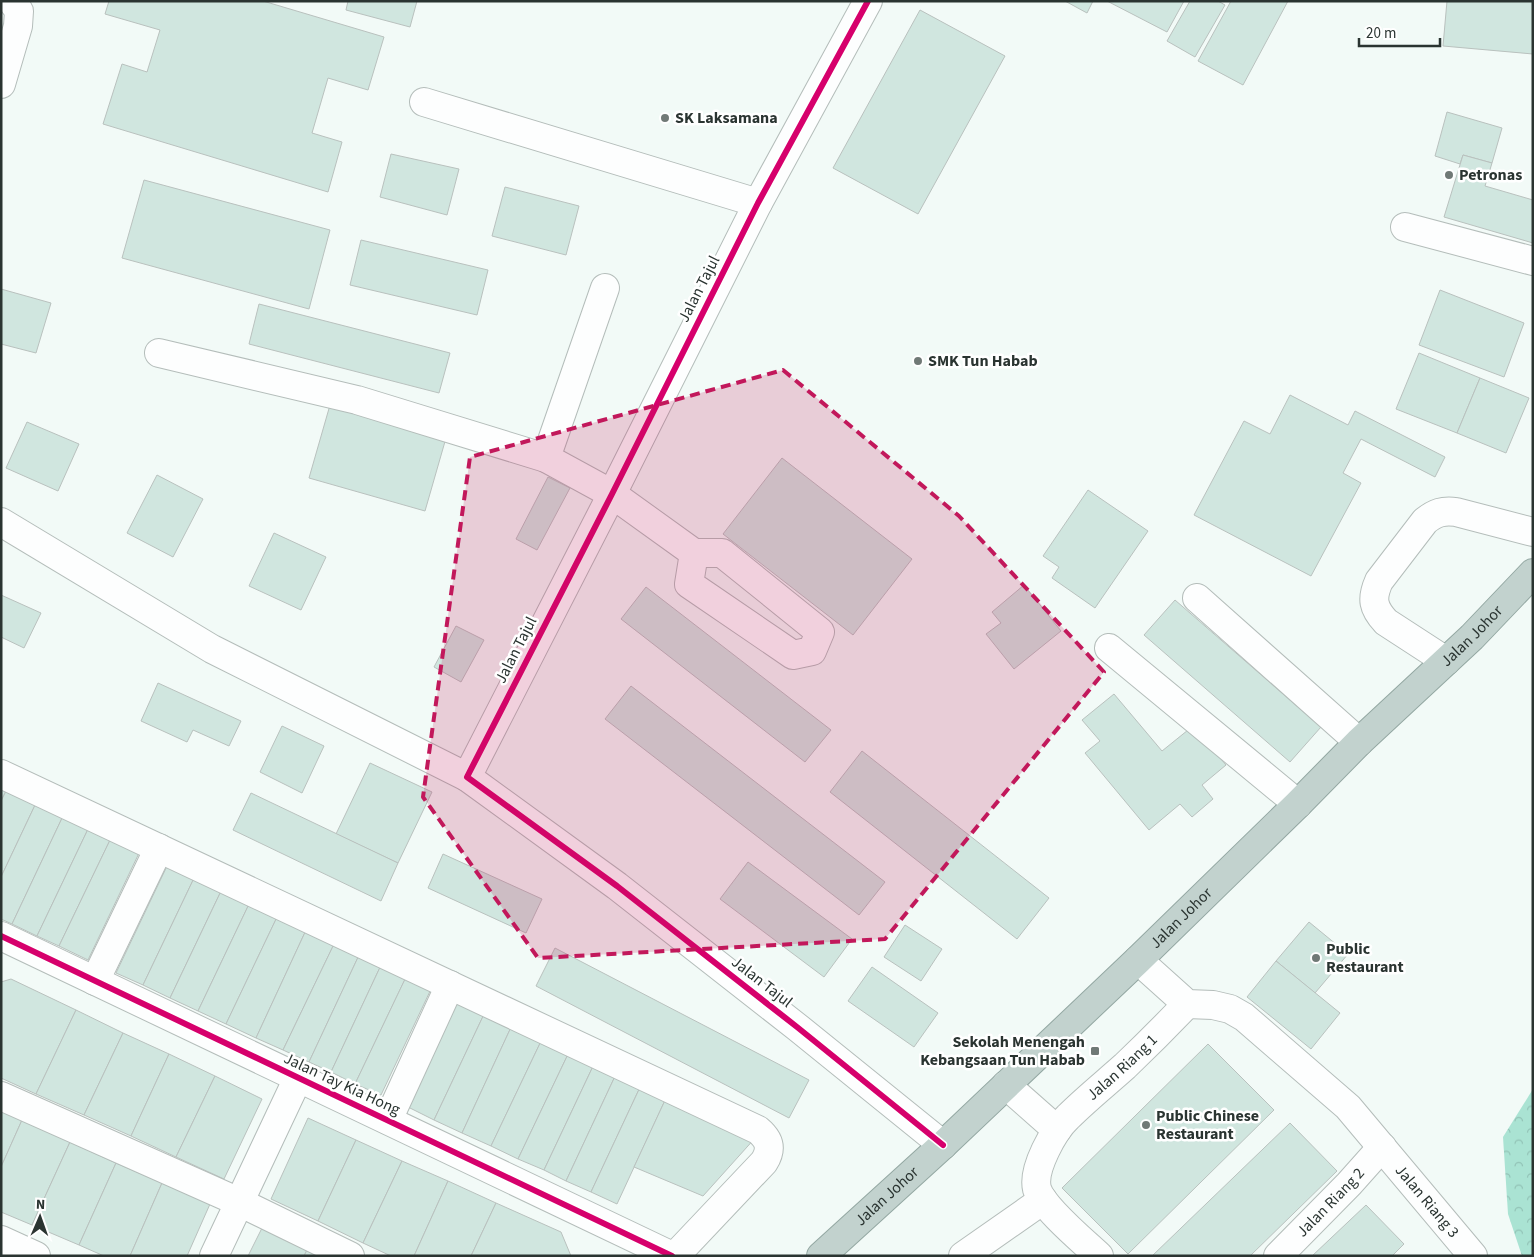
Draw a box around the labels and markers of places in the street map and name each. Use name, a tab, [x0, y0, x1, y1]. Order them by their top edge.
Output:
place label: SK Laksamana	[675, 107, 778, 129]
marker: SK Laksamana	[659, 112, 671, 124]
place label: Petronas	[1459, 164, 1522, 186]
marker: Petronas	[1443, 169, 1455, 181]
place label: SMK Tun Habab	[928, 350, 1038, 372]
marker: SMK Tun Habab	[912, 355, 924, 367]
place label: Public Restaurant	[1326, 938, 1404, 978]
marker: Public Restaurant	[1310, 952, 1322, 964]
place label: Sekolah Menengah Kebangsaan Tun Habab	[920, 1031, 1085, 1071]
marker: Sekolah Menengah Kebangsaan Tun Habab	[1089, 1045, 1101, 1057]
place label: Public Chinese Restaurant	[1156, 1105, 1259, 1145]
marker: Public Chinese Restaurant	[1140, 1119, 1152, 1131]

